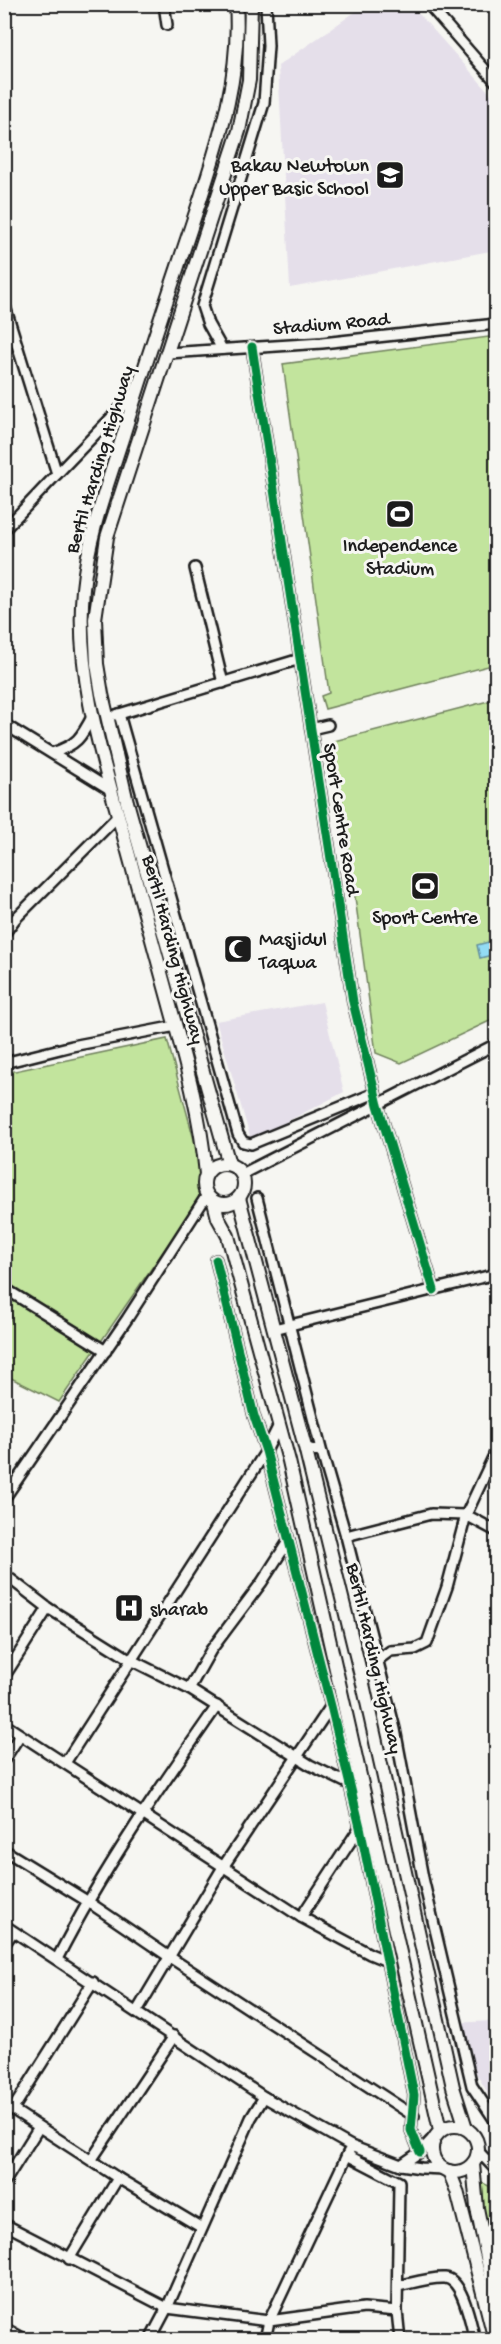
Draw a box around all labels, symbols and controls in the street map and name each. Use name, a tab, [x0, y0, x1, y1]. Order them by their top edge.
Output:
place label: Bakau Newtown Upper Basic School	[219, 156, 369, 202]
school or university icon: Bakau Newtown Upper Basic School	[374, 159, 406, 191]
street label: Stadium Road	[272, 309, 393, 342]
street label: Bertil Harding Highway	[62, 363, 141, 558]
sports icon: Independence Stadium	[384, 498, 416, 530]
place label: Independence Stadium	[343, 536, 458, 582]
street label: Sport Centre Road	[316, 742, 363, 900]
street label: Bertil Harding Highway	[135, 852, 208, 1047]
sports icon: Sport Centre	[409, 870, 441, 902]
place label: Sport Centre	[372, 908, 479, 931]
place label: Masjidul Taqwa	[258, 930, 327, 976]
mosque icon: Masjidul Taqwa	[222, 933, 254, 965]
street label: Bertil Harding Highway	[339, 1560, 406, 1756]
hospital icon: sharab	[113, 1592, 145, 1624]
place label: sharab	[150, 1600, 208, 1623]

